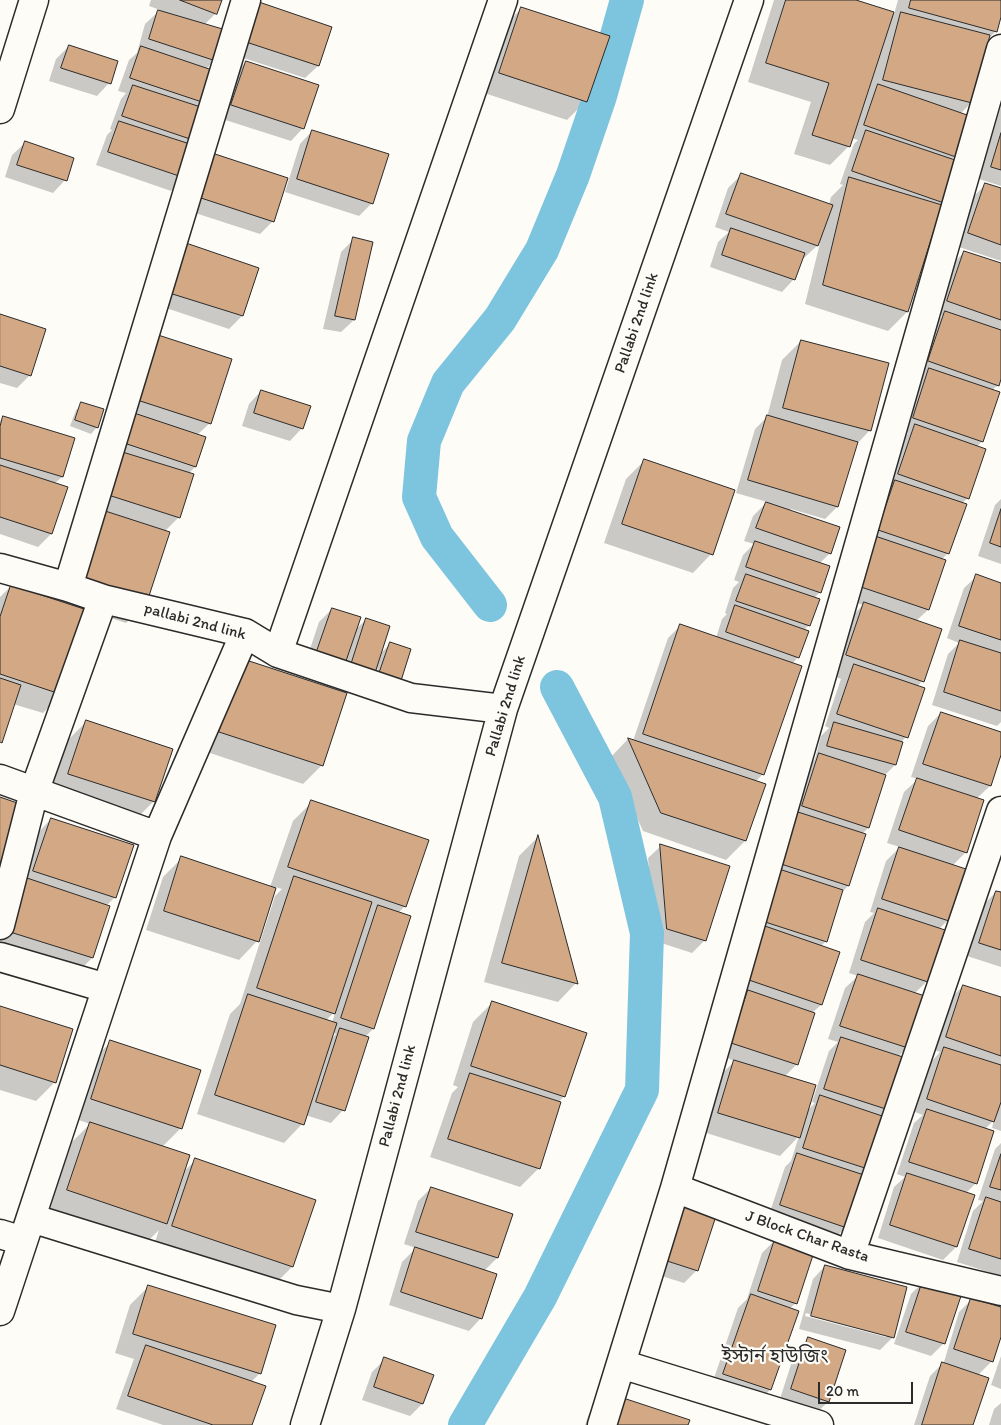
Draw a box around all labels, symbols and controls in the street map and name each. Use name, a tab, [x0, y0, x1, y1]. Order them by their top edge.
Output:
street label: Pallabi 2nd link	[611, 270, 663, 376]
street label: pallabi 2nd link	[142, 599, 248, 645]
street label: Pallabi 2nd link	[481, 653, 531, 759]
street label: Pallabi 2nd link	[375, 1043, 421, 1149]
street label: J Block Char Rasta	[743, 1207, 871, 1267]
district label: ইস্টার্ন হাউজিং	[722, 1346, 828, 1368]
scale bar	[821, 1372, 916, 1404]
text: 20 m	[826, 1382, 859, 1400]

